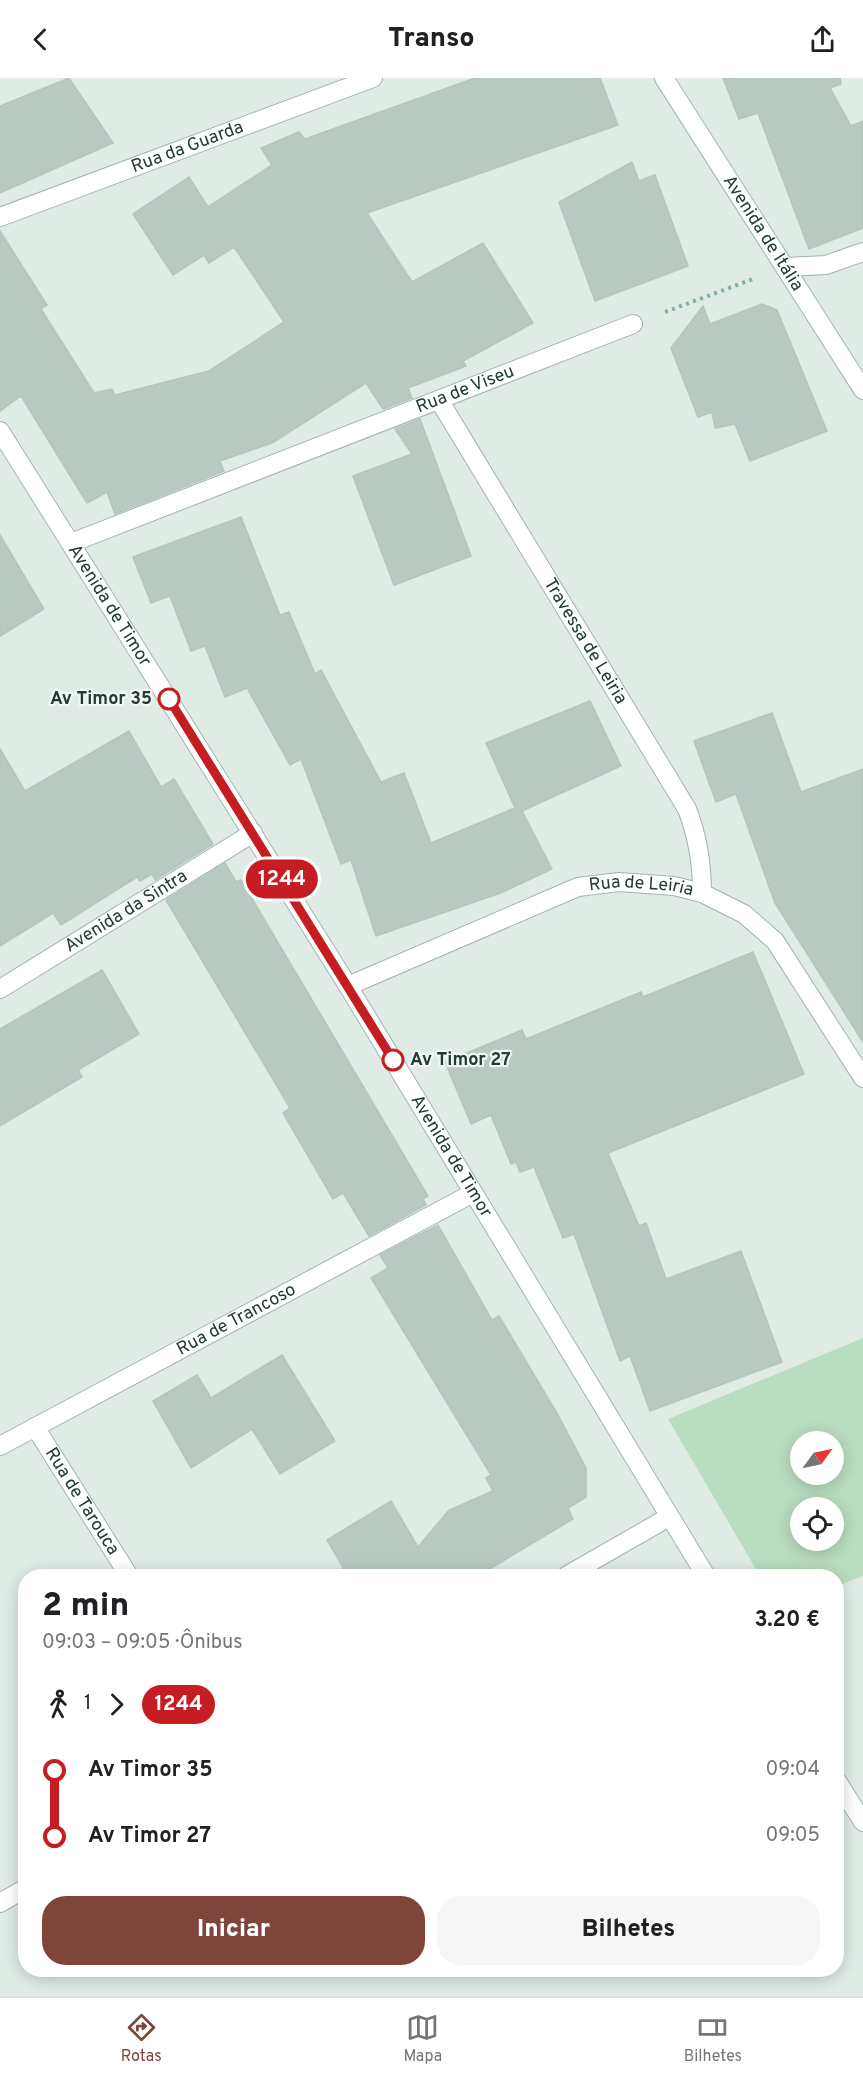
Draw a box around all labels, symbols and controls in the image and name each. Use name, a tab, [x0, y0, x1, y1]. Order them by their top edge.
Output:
text: Transo	[388, 22, 475, 56]
icon: back	[24, 23, 57, 56]
icon: share	[806, 23, 839, 56]
street label: Rua da Guarda	[128, 116, 247, 179]
street label: Avenida de Itália	[717, 171, 808, 295]
street label: Rua de Viseu	[413, 360, 517, 419]
street label: Avenida de Timor	[63, 540, 156, 671]
street label: Travessa de Leiria	[538, 574, 632, 708]
place label: Av Timor 35	[50, 688, 152, 711]
marker: Av Timor 35	[158, 688, 180, 710]
line badge: 1244	[240, 860, 324, 898]
street label: Avenida da Sintra	[60, 865, 192, 958]
text: 1244	[258, 866, 306, 893]
street label: Rua de Leiria	[588, 870, 696, 902]
marker: Av Timor 27	[382, 1049, 404, 1071]
place label: Av Timor 27	[410, 1049, 511, 1072]
street label: Avenida de Timor	[405, 1090, 497, 1222]
street label: Rua de Trancoso	[173, 1278, 300, 1361]
north arrow	[790, 1431, 844, 1485]
map controls	[790, 1431, 844, 1551]
street label: Rua de Tarouca	[39, 1443, 124, 1560]
button: locate	[790, 1497, 844, 1551]
text: 2 min	[42, 1586, 129, 1628]
text: 3.20 €	[755, 1607, 820, 1634]
text: 09:03 – 09:05 · Ônibus	[42, 1630, 243, 1656]
icon: walk	[42, 1688, 75, 1721]
icon: forward	[100, 1688, 133, 1721]
text: 1	[84, 1691, 91, 1717]
text: 1244	[154, 1691, 203, 1718]
text: Av Timor 35	[88, 1757, 213, 1784]
text: 09:04	[765, 1757, 820, 1783]
text: Av Timor 27	[88, 1823, 211, 1850]
text: 09:05	[765, 1823, 820, 1849]
button: Iniciar	[42, 1896, 425, 1965]
button: Bilhetes	[437, 1896, 820, 1965]
tab: Rotas	[121, 2011, 162, 2067]
tab: Mapa	[403, 2011, 442, 2067]
tab: Bilhetes	[684, 2011, 742, 2067]

